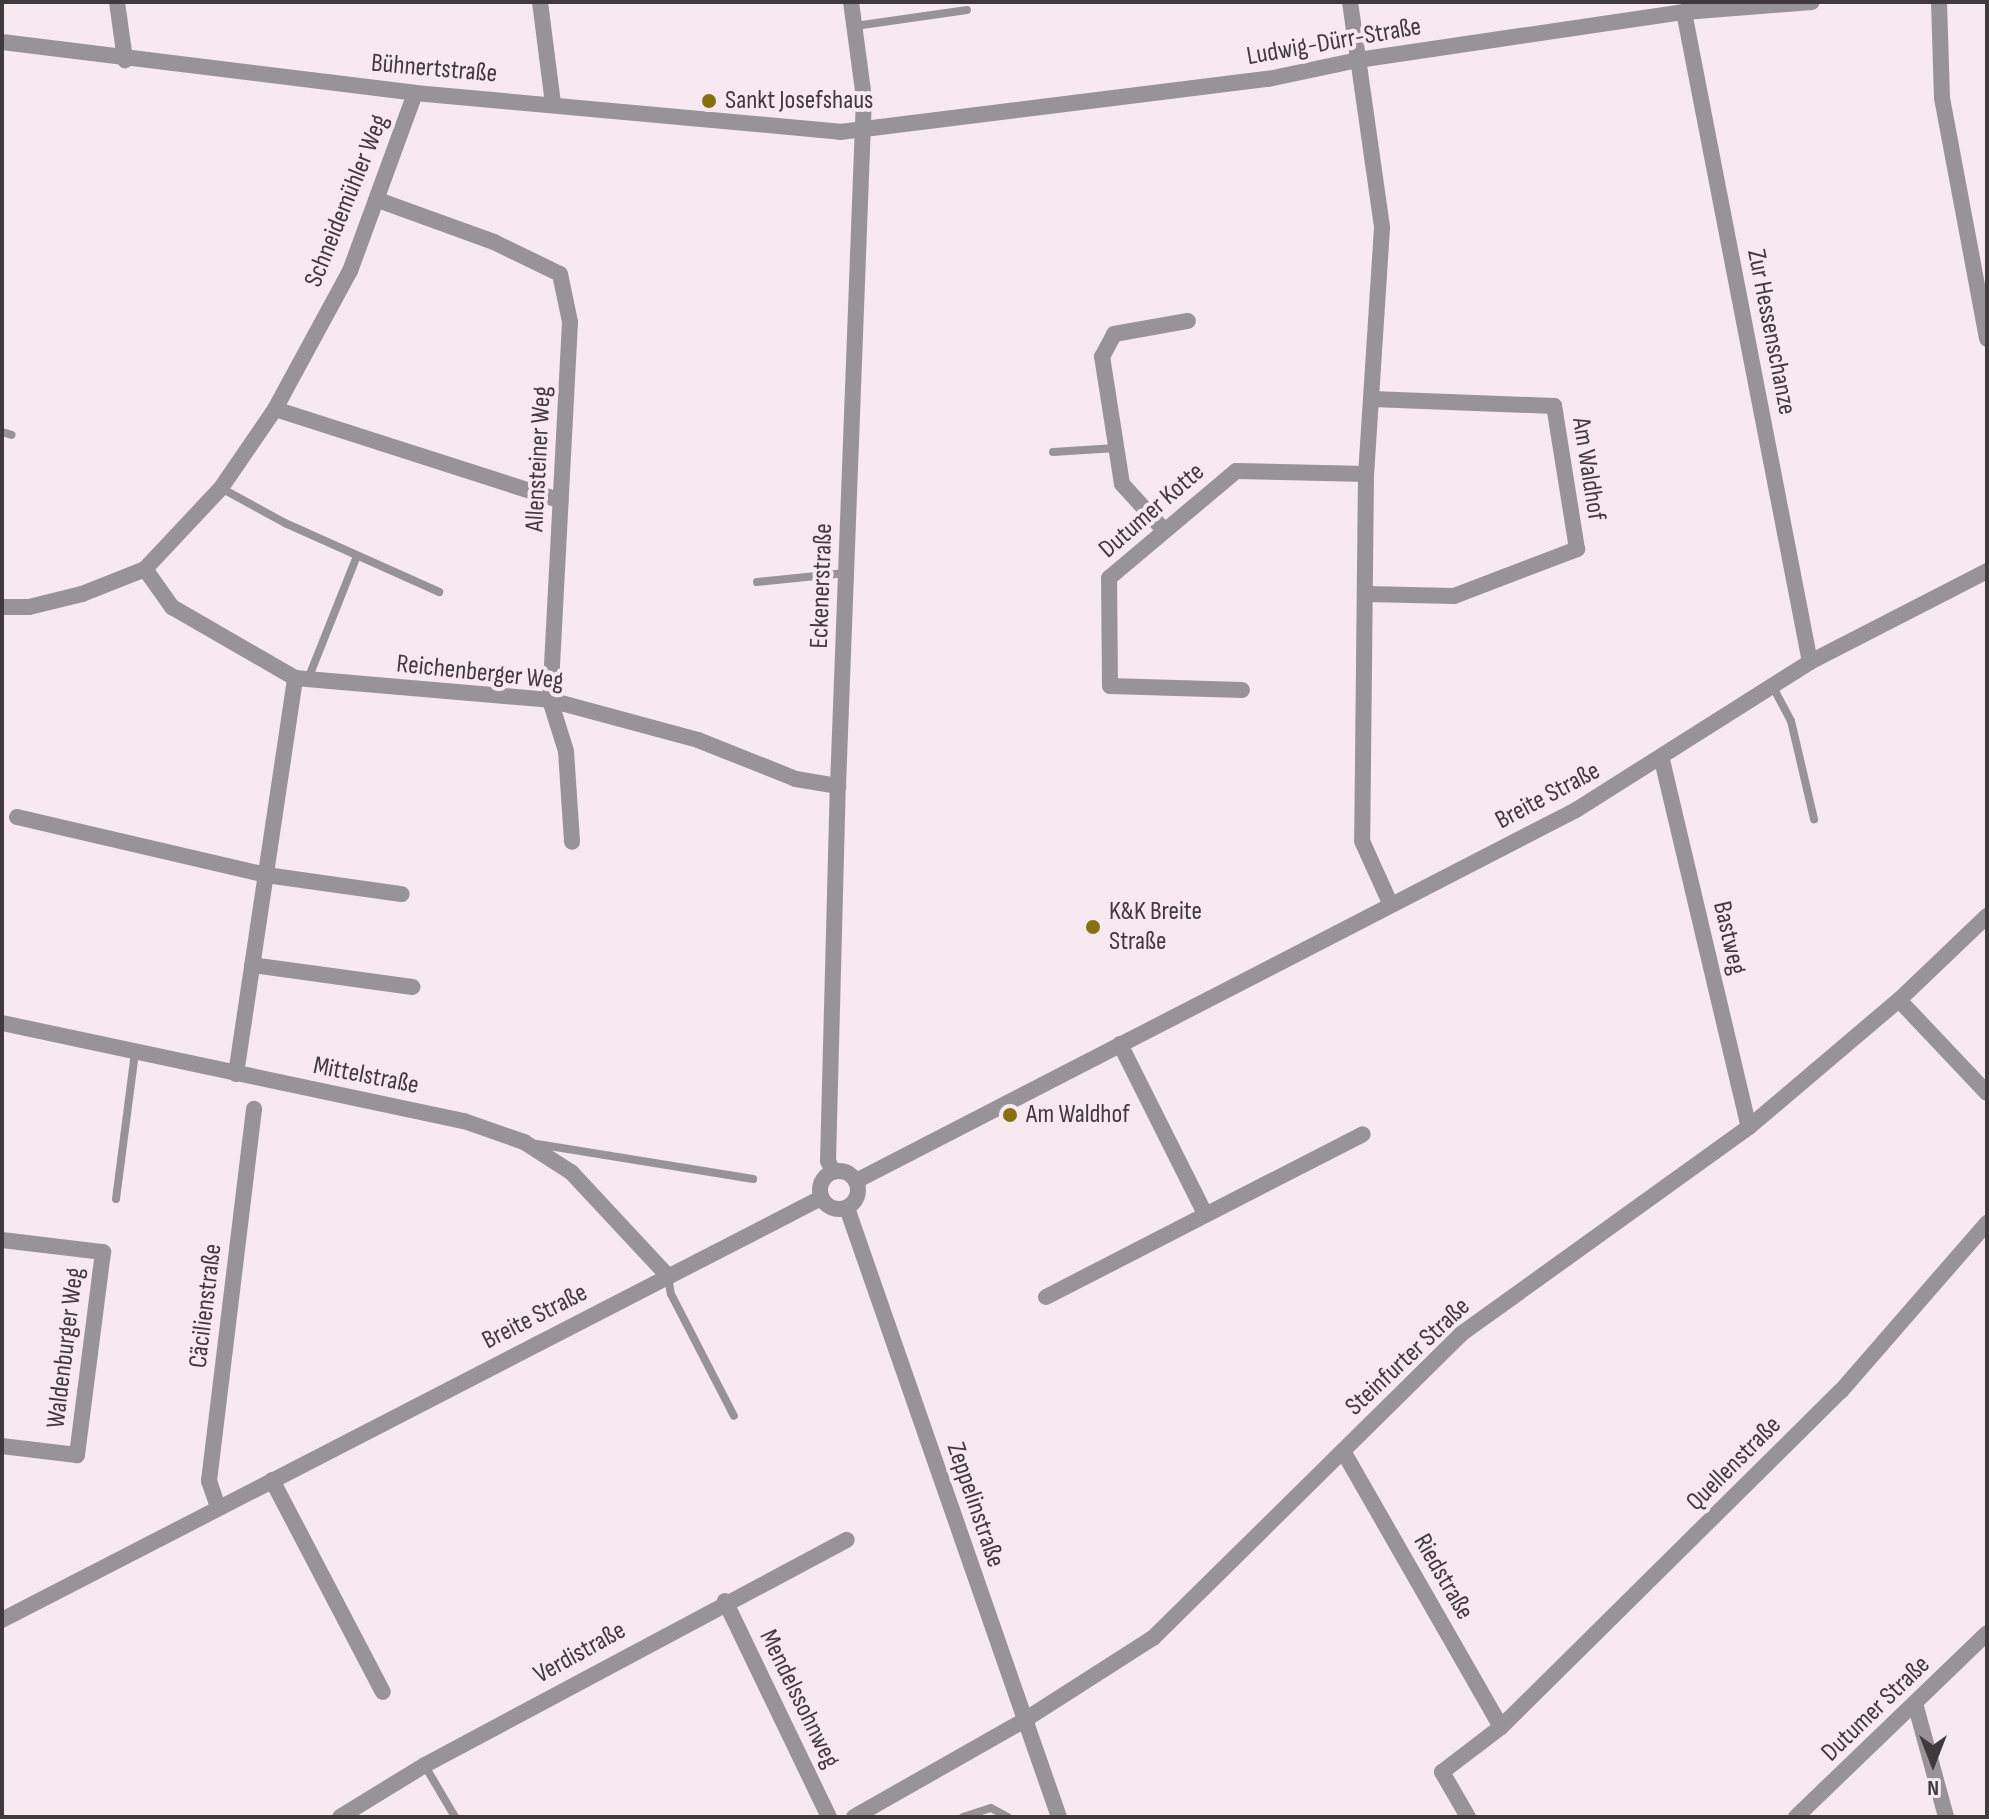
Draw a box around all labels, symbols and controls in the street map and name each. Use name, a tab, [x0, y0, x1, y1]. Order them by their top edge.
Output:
street label: Ludwig-Dürr-Straße	[1244, 11, 1424, 73]
street label: Bühnertstraße	[370, 48, 498, 90]
place label: Sankt Josefshaus	[725, 85, 873, 117]
marker: Sankt Josefshaus	[700, 92, 718, 110]
street label: Schneidemühler Weg	[298, 110, 396, 292]
street label: Zur Hessenschanze	[1740, 247, 1802, 417]
street label: Allensteiner Weg	[520, 386, 558, 532]
street label: Am Waldhof	[1564, 415, 1612, 523]
street label: Dutumer Kotte	[1093, 457, 1211, 565]
street label: Eckenerstraße	[804, 523, 840, 649]
street label: Reichenberger Weg	[395, 649, 565, 697]
street label: Breite Straße	[1490, 756, 1606, 836]
place label: K&K Breite Straße	[1109, 896, 1202, 958]
street label: Bastweg	[1705, 898, 1753, 978]
marker: K&K Breite Straße	[1084, 918, 1102, 936]
street label: Mittelstraße	[311, 1050, 421, 1102]
place label: Am Waldhof	[1026, 1099, 1130, 1131]
marker: Am Waldhof	[1001, 1106, 1019, 1124]
street label: Cäcilienstraße	[183, 1242, 229, 1370]
street label: Waldenburger Weg	[41, 1266, 91, 1430]
street label: Breite Straße	[477, 1277, 593, 1357]
street label: Steinfurter Straße	[1339, 1291, 1477, 1423]
street label: Quellenstraße	[1680, 1410, 1788, 1518]
street label: Zeppelinstraße	[939, 1439, 1011, 1571]
street label: Riedstraße	[1406, 1529, 1480, 1625]
street label: Verdistraße	[529, 1615, 631, 1691]
street label: Mendelssohnweg	[752, 1625, 846, 1773]
street label: Dutumer Straße	[1815, 1650, 1937, 1768]
north arrow	[1893, 1723, 1973, 1803]
text: N	[1927, 1774, 1939, 1801]

